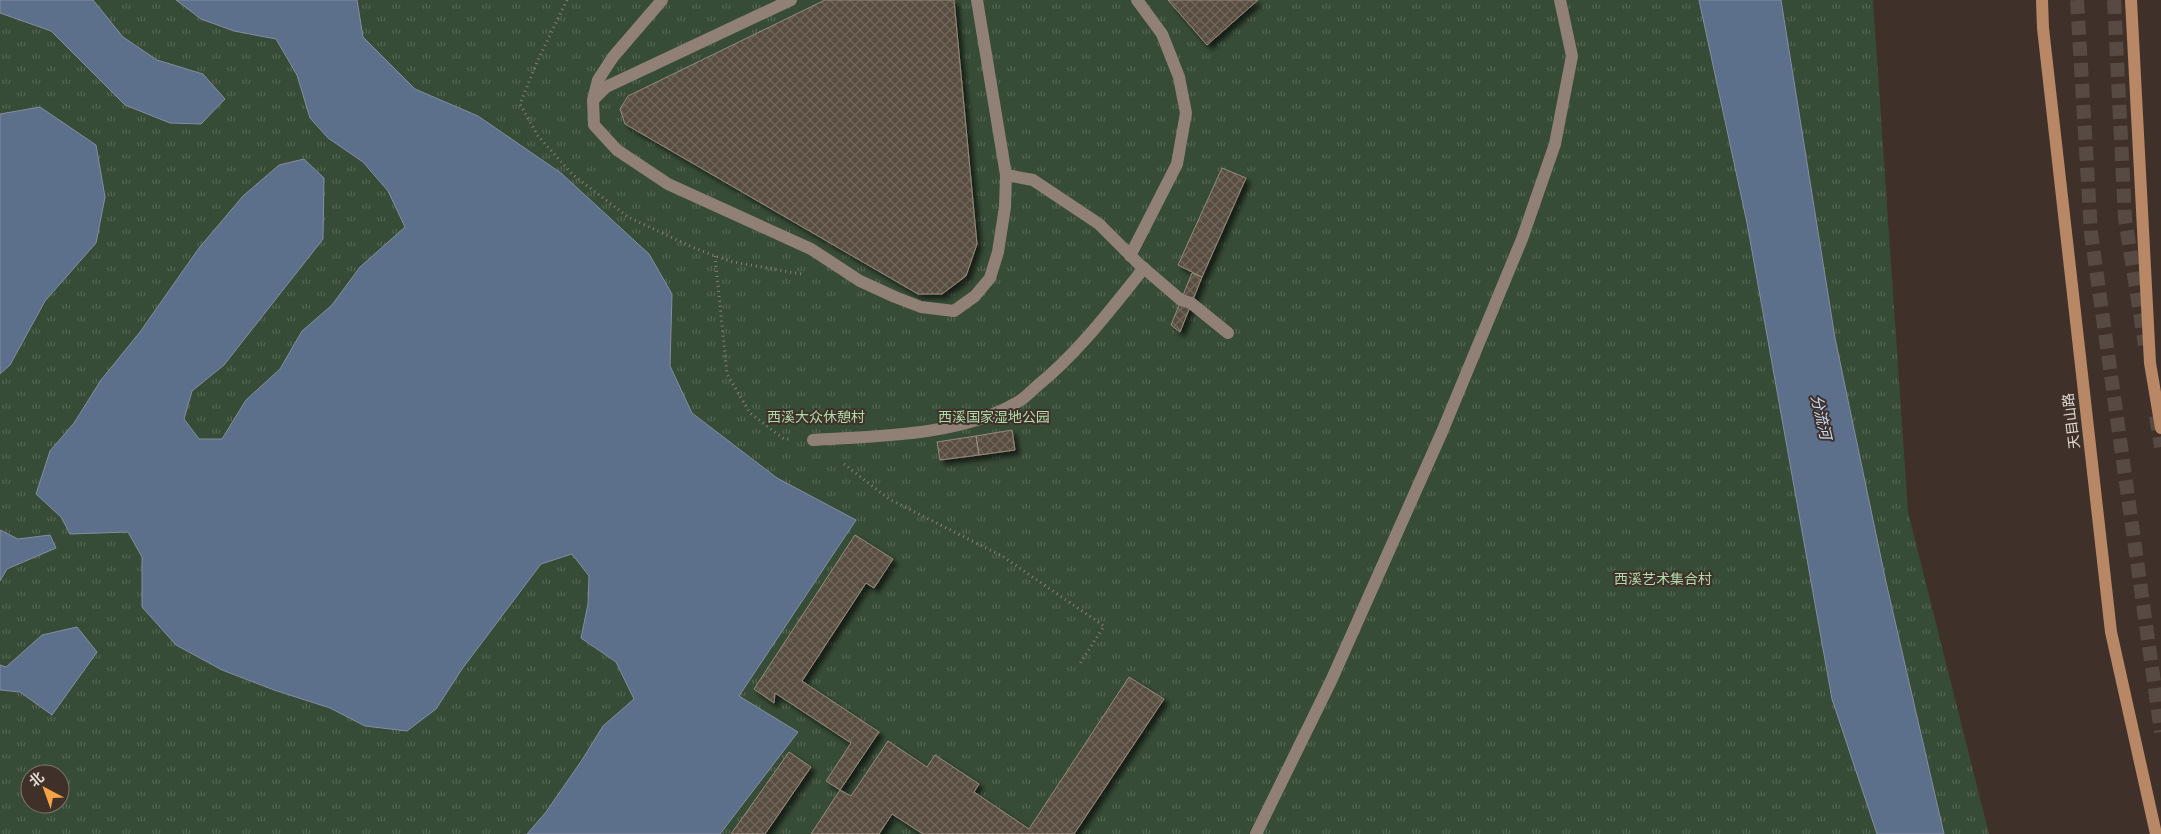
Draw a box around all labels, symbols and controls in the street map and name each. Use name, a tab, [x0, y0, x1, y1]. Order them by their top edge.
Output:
street label: 天目山路	[2058, 392, 2083, 450]
water label: 分流河	[1807, 393, 1837, 444]
park label: 西溪大众休憩村	[767, 407, 865, 426]
park label: 西溪国家湿地公园	[938, 407, 1050, 426]
park label: 西溪艺术集合村	[1614, 569, 1712, 588]
north arrow	[20, 764, 70, 814]
text: 北	[25, 767, 48, 791]

